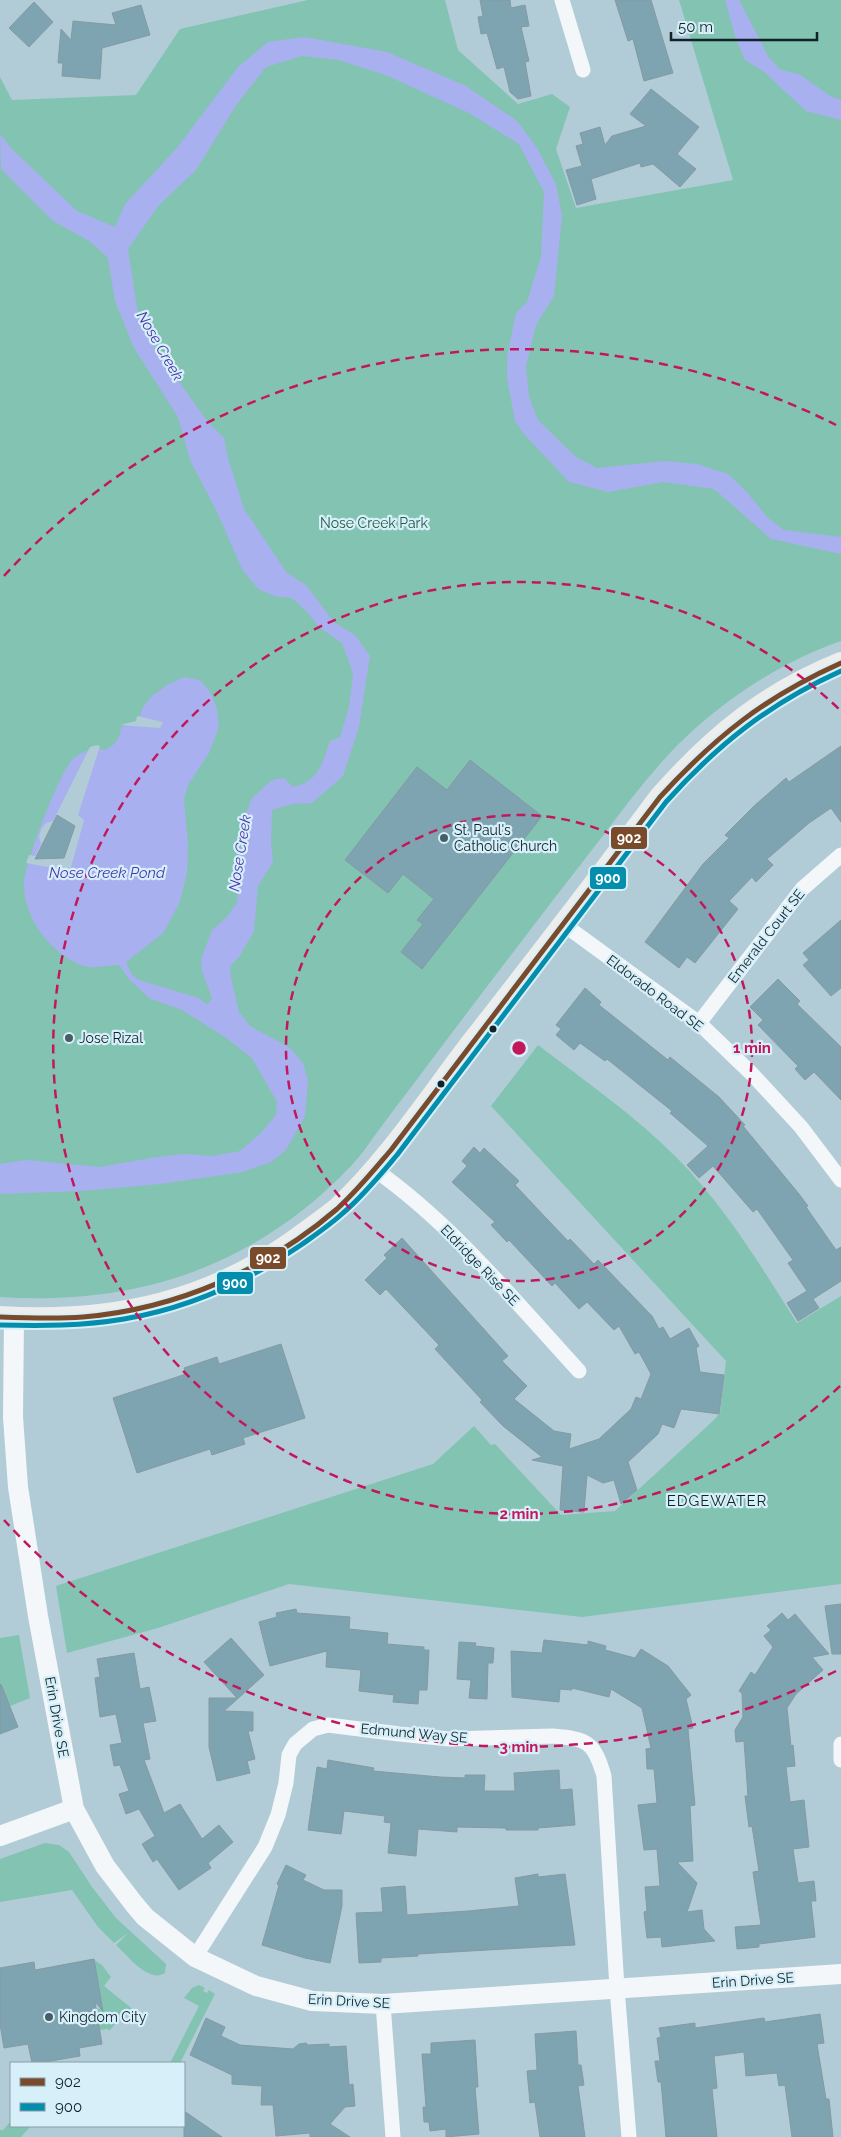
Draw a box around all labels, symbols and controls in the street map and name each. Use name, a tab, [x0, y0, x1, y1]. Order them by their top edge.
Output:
scale bar	[671, 10, 817, 42]
text: 50 m	[678, 18, 713, 36]
water label: Nose Creek	[133, 308, 187, 384]
park label: Nose Creek Park	[320, 515, 429, 531]
water label: Nose Creek	[225, 813, 255, 893]
place label: St. Paul's Catholic Church	[454, 822, 557, 854]
line badge: 902	[610, 826, 648, 850]
text: 902	[617, 830, 641, 846]
marker: St. Paul's Catholic Church	[438, 832, 450, 844]
water label: Nose Creek Pond	[49, 864, 166, 882]
line badge: 900	[589, 866, 627, 890]
text: 900	[595, 870, 621, 886]
street label: Emerald Court SE	[724, 886, 808, 986]
street label: Eldorado Road SE	[604, 952, 706, 1034]
unlabelled marker	[488, 1024, 498, 1034]
place label: Jose Rizal	[79, 1030, 143, 1046]
marker: Jose Rizal	[63, 1032, 75, 1044]
centre of rings	[510, 1039, 528, 1057]
text: 1 min	[733, 1039, 771, 1057]
unlabelled marker	[436, 1079, 446, 1089]
street label: Eldridge Rise SE	[437, 1221, 523, 1309]
line badge: 902	[249, 1246, 287, 1270]
text: 902	[256, 1250, 280, 1266]
line badge: 900	[216, 1271, 254, 1295]
text: 900	[222, 1275, 248, 1291]
district label: EDGEWATER	[667, 1492, 767, 1510]
text: 2 min	[500, 1505, 538, 1523]
street label: Erin Drive SE	[42, 1675, 72, 1759]
street label: Edmund Way SE	[360, 1720, 468, 1746]
text: 3 min	[500, 1738, 538, 1756]
street label: Erin Drive SE	[711, 1969, 795, 1991]
street label: Erin Drive SE	[308, 1991, 390, 2011]
place label: Kingdom City	[59, 2009, 147, 2025]
marker: Kingdom City	[43, 2011, 55, 2023]
legend	[10, 2062, 185, 2127]
text: 902	[55, 2073, 81, 2091]
text: 900	[55, 2098, 82, 2116]

